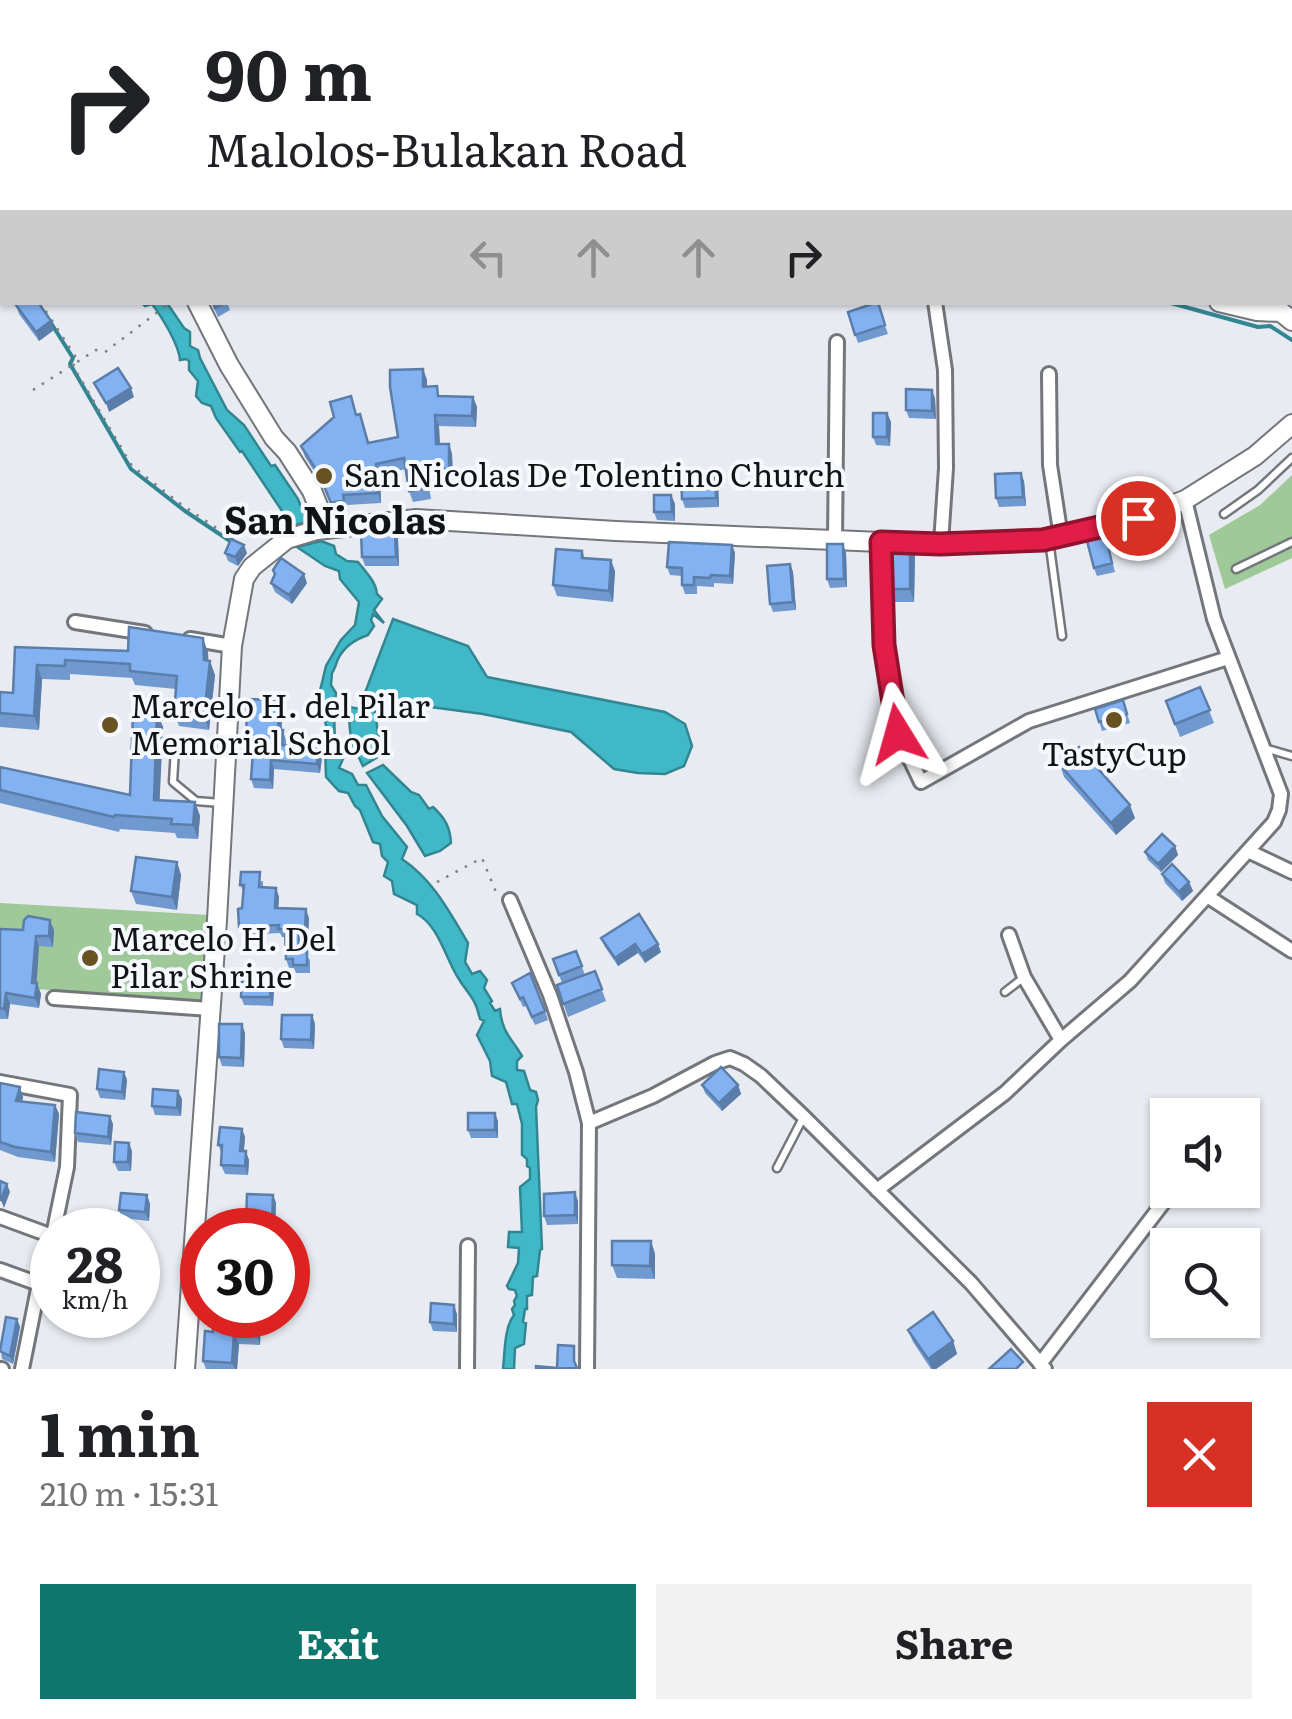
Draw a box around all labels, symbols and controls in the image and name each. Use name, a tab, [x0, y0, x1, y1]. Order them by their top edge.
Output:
text: 90 m	[205, 19, 372, 123]
icon: right	[40, 40, 170, 170]
text: Malolos-Bulakan Road	[205, 114, 687, 181]
icon: left	[461, 230, 516, 285]
icon: ahead	[566, 230, 621, 285]
icon: ahead	[671, 230, 726, 285]
icon: right	[776, 230, 831, 285]
place label: San Nicolas De Tolentino Church	[344, 449, 845, 497]
marker: San Nicolas De Tolentino Church	[313, 465, 335, 487]
pin	[1096, 476, 1181, 561]
district label: San Nicolas	[224, 489, 446, 546]
icon: arrive	[1111, 491, 1166, 546]
place label: Marcelo H. del Pilar Memorial School	[130, 680, 430, 765]
position arrow	[846, 682, 950, 786]
marker: TastyCup	[1103, 709, 1125, 731]
marker: Marcelo H. del Pilar Memorial School	[99, 714, 121, 736]
place label: TastyCup	[1041, 728, 1187, 776]
place label: Marcelo H. Del Pilar Shrine	[110, 913, 336, 998]
marker: Marcelo H. Del Pilar Shrine	[79, 947, 101, 969]
map controls	[1150, 1098, 1260, 1338]
button: sound	[1150, 1098, 1260, 1208]
speed limit sign: 30	[180, 1208, 310, 1338]
text: 28	[67, 1224, 123, 1298]
button: search	[1150, 1228, 1260, 1338]
text: km/h	[62, 1280, 128, 1317]
text: 1 min	[40, 1386, 200, 1475]
button: close	[1147, 1402, 1252, 1507]
text: 210 m · 15:31	[40, 1468, 219, 1516]
button: Exit	[40, 1584, 636, 1699]
button: Share	[656, 1584, 1252, 1699]

